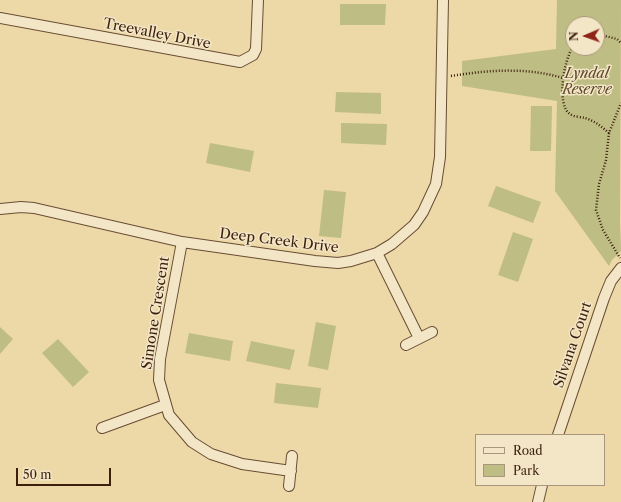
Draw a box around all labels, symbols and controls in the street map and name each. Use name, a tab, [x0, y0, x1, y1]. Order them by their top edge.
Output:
street label: Treevalley Drive	[102, 15, 212, 53]
north arrow	[565, 16, 605, 56]
text: N	[567, 31, 581, 41]
park label: Lyndal Reserve	[562, 66, 612, 98]
street label: Deep Creek Drive	[219, 225, 339, 257]
street label: Simone Crescent	[139, 255, 173, 371]
street label: Silvana Court	[550, 300, 596, 390]
legend	[475, 434, 605, 486]
text: Road	[513, 443, 543, 458]
scale bar	[18, 460, 113, 486]
text: Park	[513, 463, 539, 478]
text: 50 m	[23, 467, 52, 482]

